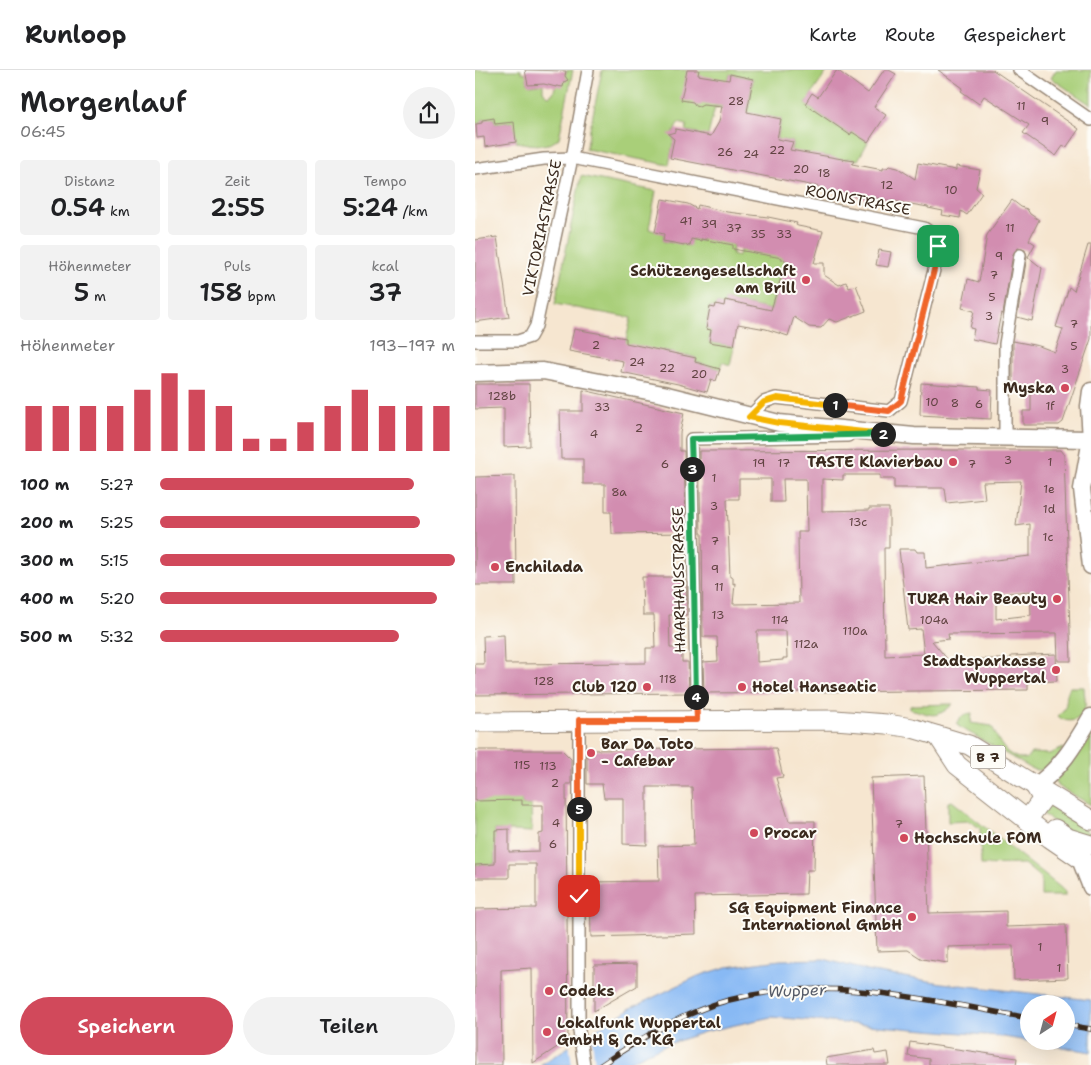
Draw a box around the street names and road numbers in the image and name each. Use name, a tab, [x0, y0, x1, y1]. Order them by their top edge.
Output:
street label: VIKTORIASTRASSE	[518, 158, 566, 298]
street label: ROONSTRASSE	[804, 180, 912, 220]
street label: HAARHAUSSTRASSE	[668, 507, 690, 653]
road number: B 7	[971, 746, 1005, 769]

